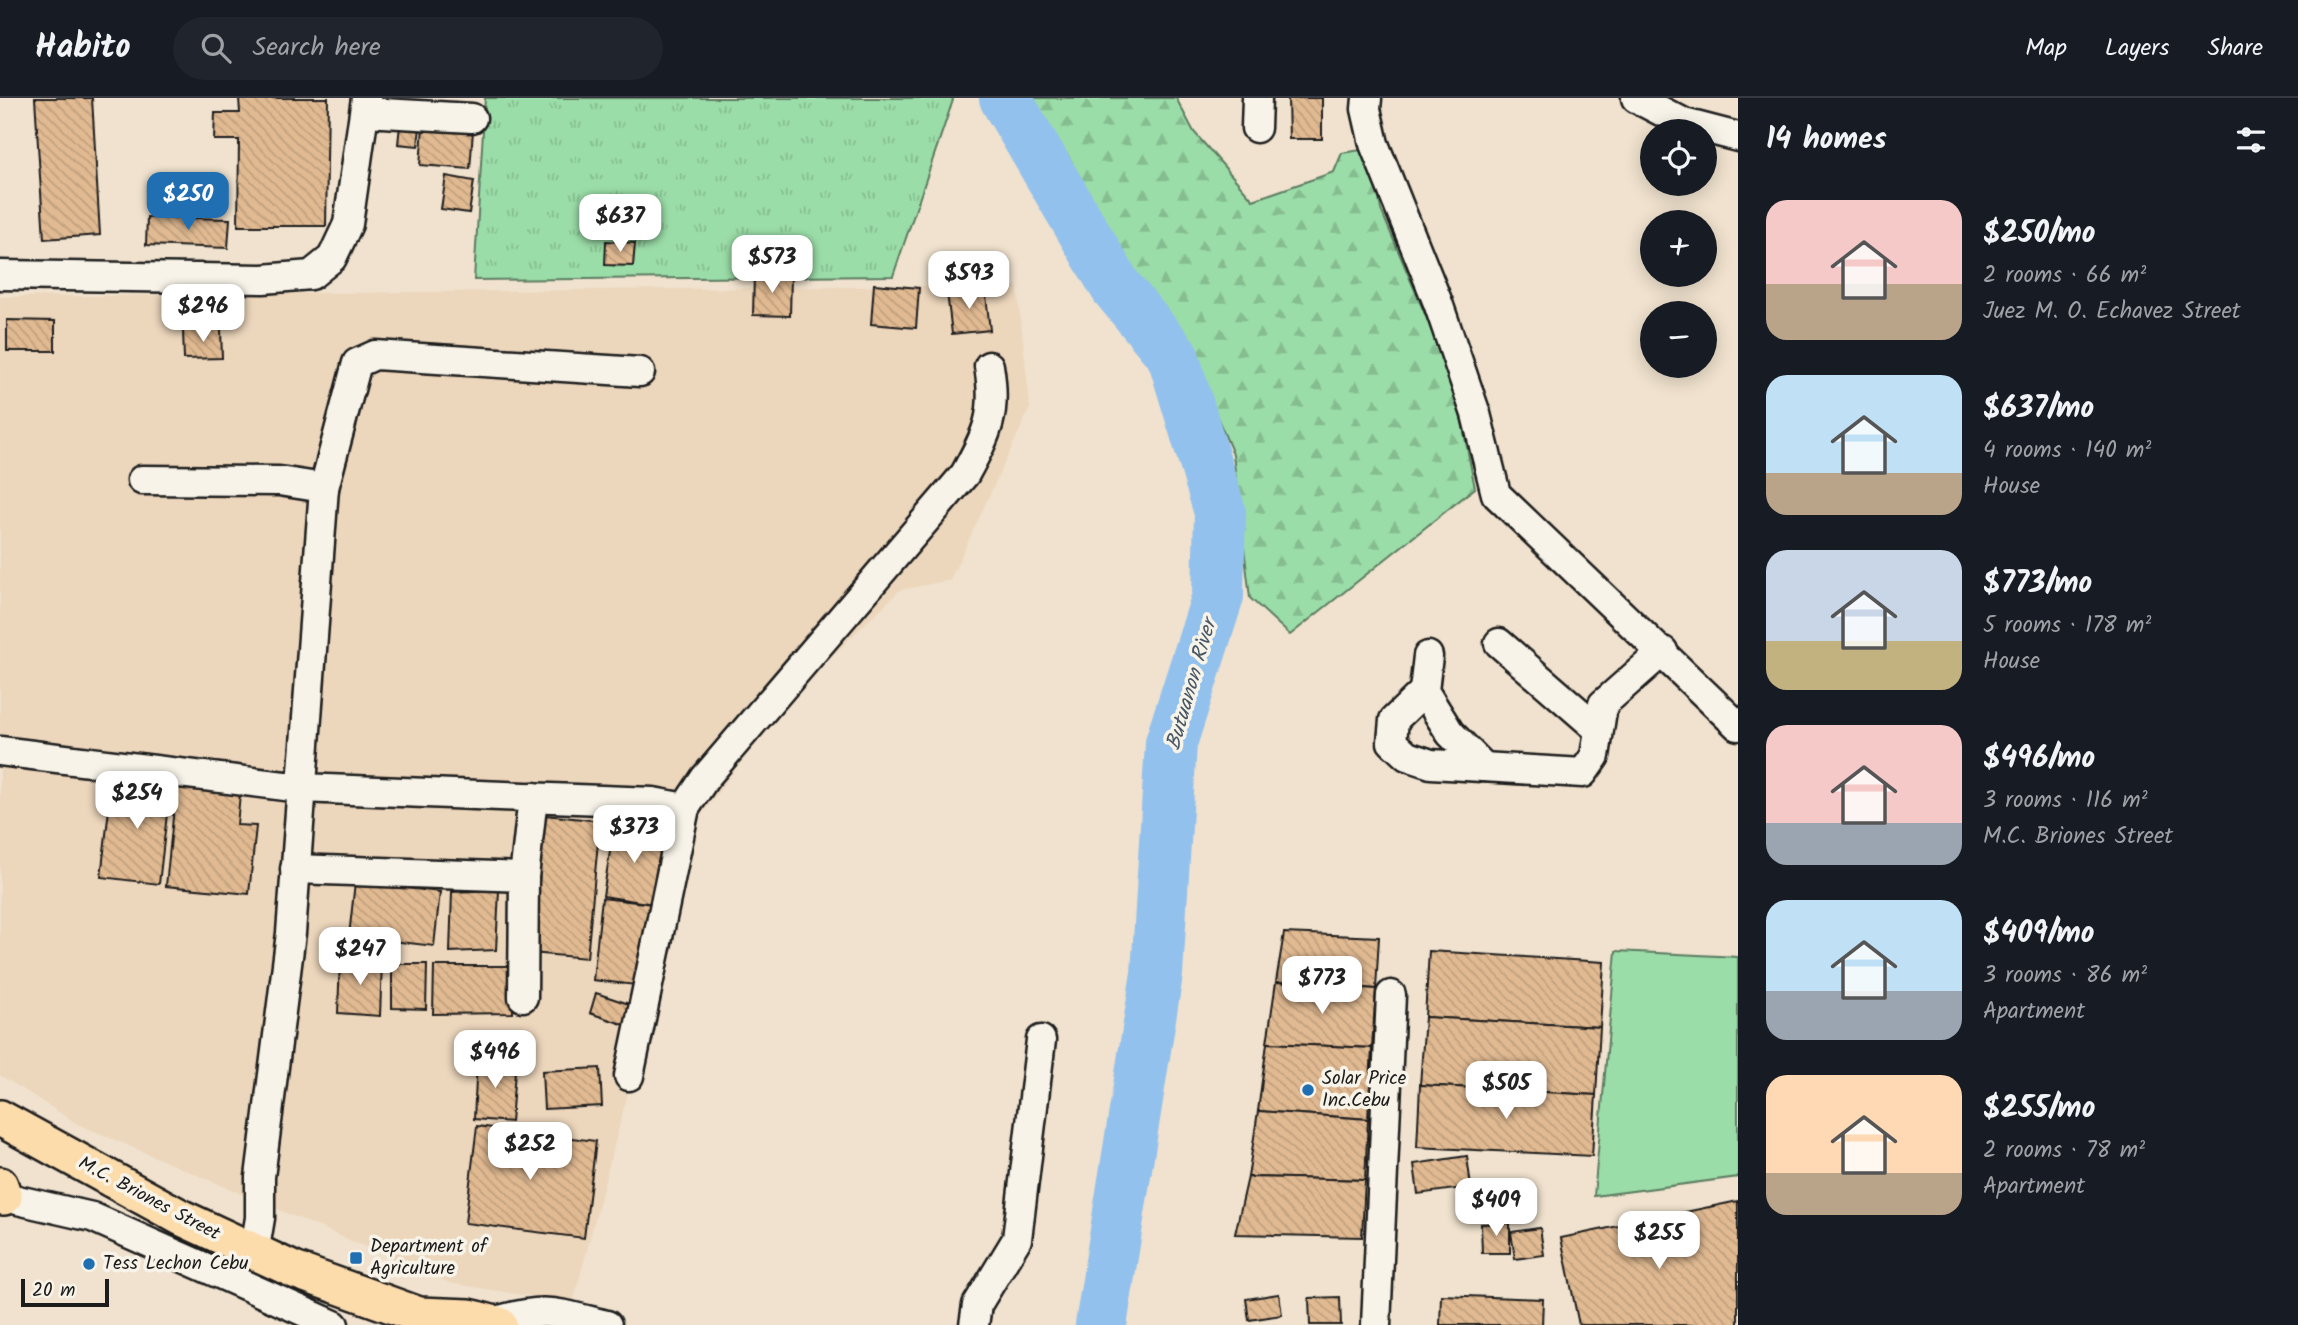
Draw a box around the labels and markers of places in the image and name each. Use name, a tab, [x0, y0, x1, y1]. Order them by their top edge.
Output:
pin: $250	[147, 172, 229, 232]
pin: $637	[579, 194, 661, 254]
pin: $573	[731, 236, 813, 295]
pin: $593	[928, 252, 1010, 311]
pin: $296	[162, 285, 244, 344]
pin: $254	[96, 772, 178, 831]
pin: $373	[593, 806, 675, 865]
pin: $247	[319, 928, 401, 987]
pin: $773	[1281, 956, 1363, 1016]
pin: $496	[454, 1030, 536, 1090]
pin: $505	[1465, 1062, 1547, 1121]
place label: Solar Price Inc.Cebu	[1322, 1064, 1407, 1116]
marker: Solar Price Inc.Cebu	[1300, 1082, 1316, 1098]
pin: $252	[489, 1122, 571, 1182]
pin: $409	[1455, 1178, 1537, 1238]
pin: $255	[1618, 1212, 1700, 1271]
place label: Department of Agriculture	[370, 1232, 489, 1284]
place label: Tess Lechon Cebu	[103, 1249, 248, 1279]
marker: Department of Agriculture	[348, 1250, 364, 1266]
marker: Tess Lechon Cebu	[81, 1256, 97, 1272]

